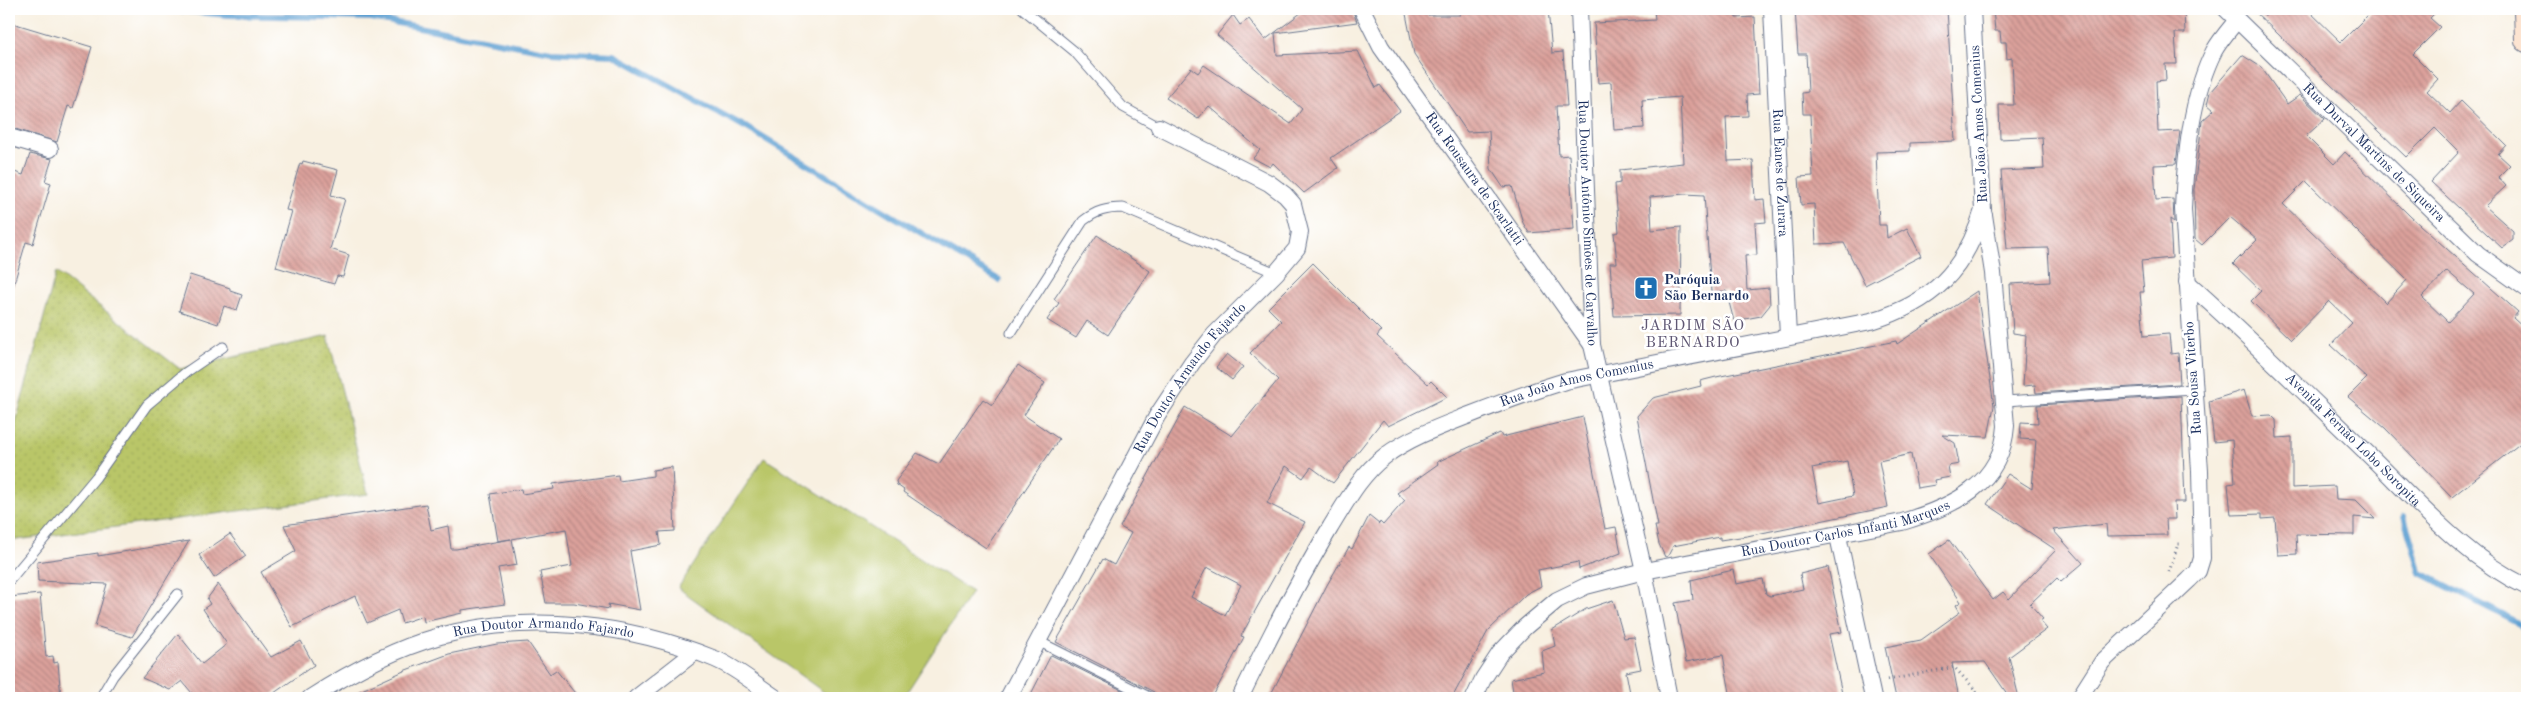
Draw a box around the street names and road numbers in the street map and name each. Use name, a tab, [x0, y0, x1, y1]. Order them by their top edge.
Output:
street label: Rua João Amos Comenius	[1968, 45, 1990, 203]
street label: Rua Durval Martins de Siqueira	[2300, 81, 2448, 225]
street label: Rua Doutor Antônio Simões de Carvalho	[1576, 99, 1599, 346]
street label: Rua Eanes de Zurara	[1770, 108, 1790, 237]
street label: Rua Rousaura de Scarlatti	[1423, 110, 1526, 248]
street label: Rua Doutor Armando Fajardo	[1132, 300, 1249, 456]
street label: Rua Sousa Viterbo	[2182, 321, 2204, 435]
street label: Rua João Amos Comenius	[1498, 357, 1655, 410]
street label: Avenida Fernão Lobo Soropita	[2282, 370, 2423, 509]
street label: Rua Doutor Carlos Infanti Marques	[1740, 498, 1952, 559]
street label: Rua Doutor Armando Fajardo	[451, 616, 635, 641]

